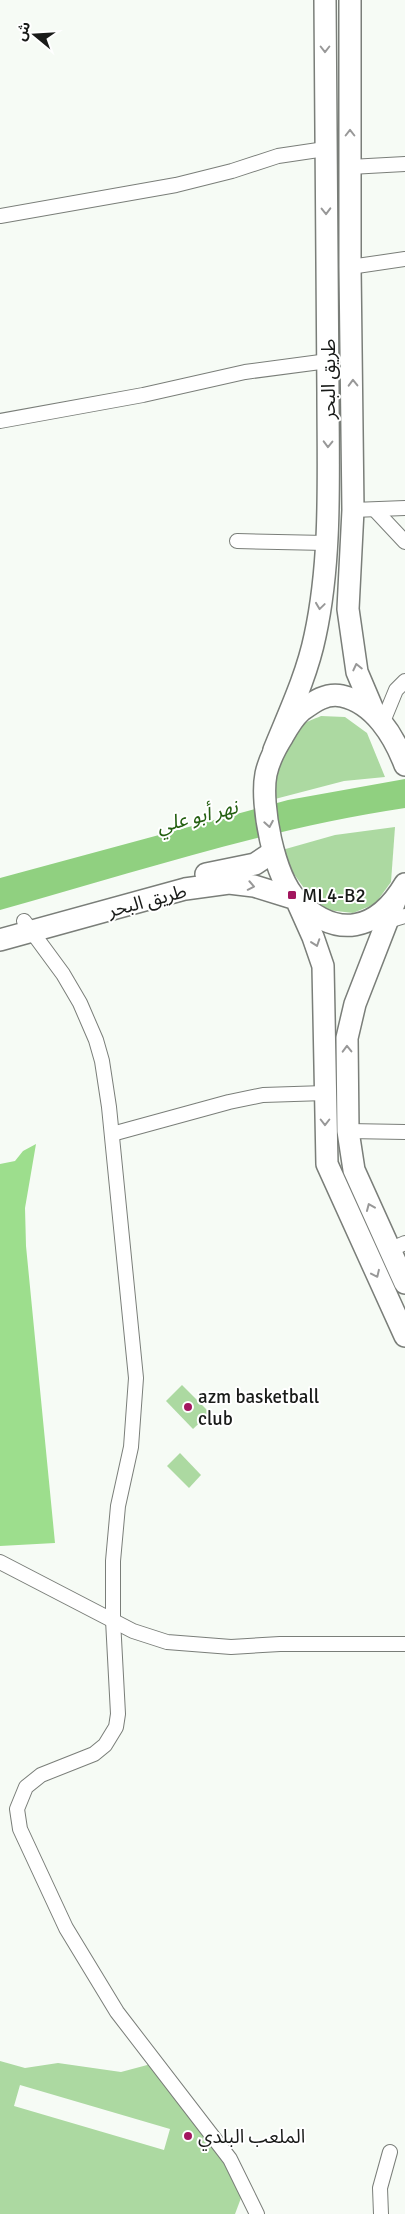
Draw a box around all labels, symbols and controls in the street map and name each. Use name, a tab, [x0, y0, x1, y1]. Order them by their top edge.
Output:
north arrow	[10, 10, 60, 60]
text: ش	[12, 19, 34, 43]
one-way arrow	[320, 45, 330, 53]
one-way arrow	[345, 129, 355, 136]
one-way arrow	[321, 208, 331, 215]
street label: طريق البحر	[317, 339, 341, 420]
one-way arrow	[347, 379, 358, 387]
one-way arrow	[323, 440, 333, 448]
one-way arrow	[315, 602, 326, 610]
one-way arrow	[352, 663, 363, 672]
water label: نهر أبو علي	[154, 793, 242, 841]
one-way arrow	[263, 819, 273, 828]
street label: طريق البحر	[104, 879, 189, 923]
one-way arrow	[247, 881, 255, 891]
place label: ML4-B2	[302, 884, 366, 908]
marker: ML4-B2	[286, 889, 298, 901]
one-way arrow	[310, 939, 320, 947]
one-way arrow	[342, 1044, 352, 1052]
one-way arrow	[320, 1118, 330, 1126]
one-way arrow	[366, 1203, 377, 1212]
one-way arrow	[370, 1269, 380, 1278]
place label: azm basketball club	[198, 1385, 319, 1431]
marker: azm basketball club	[182, 1401, 194, 1413]
place label: الملعب البلدي	[198, 2125, 305, 2151]
marker: الملعب البلدي	[182, 2130, 194, 2142]

